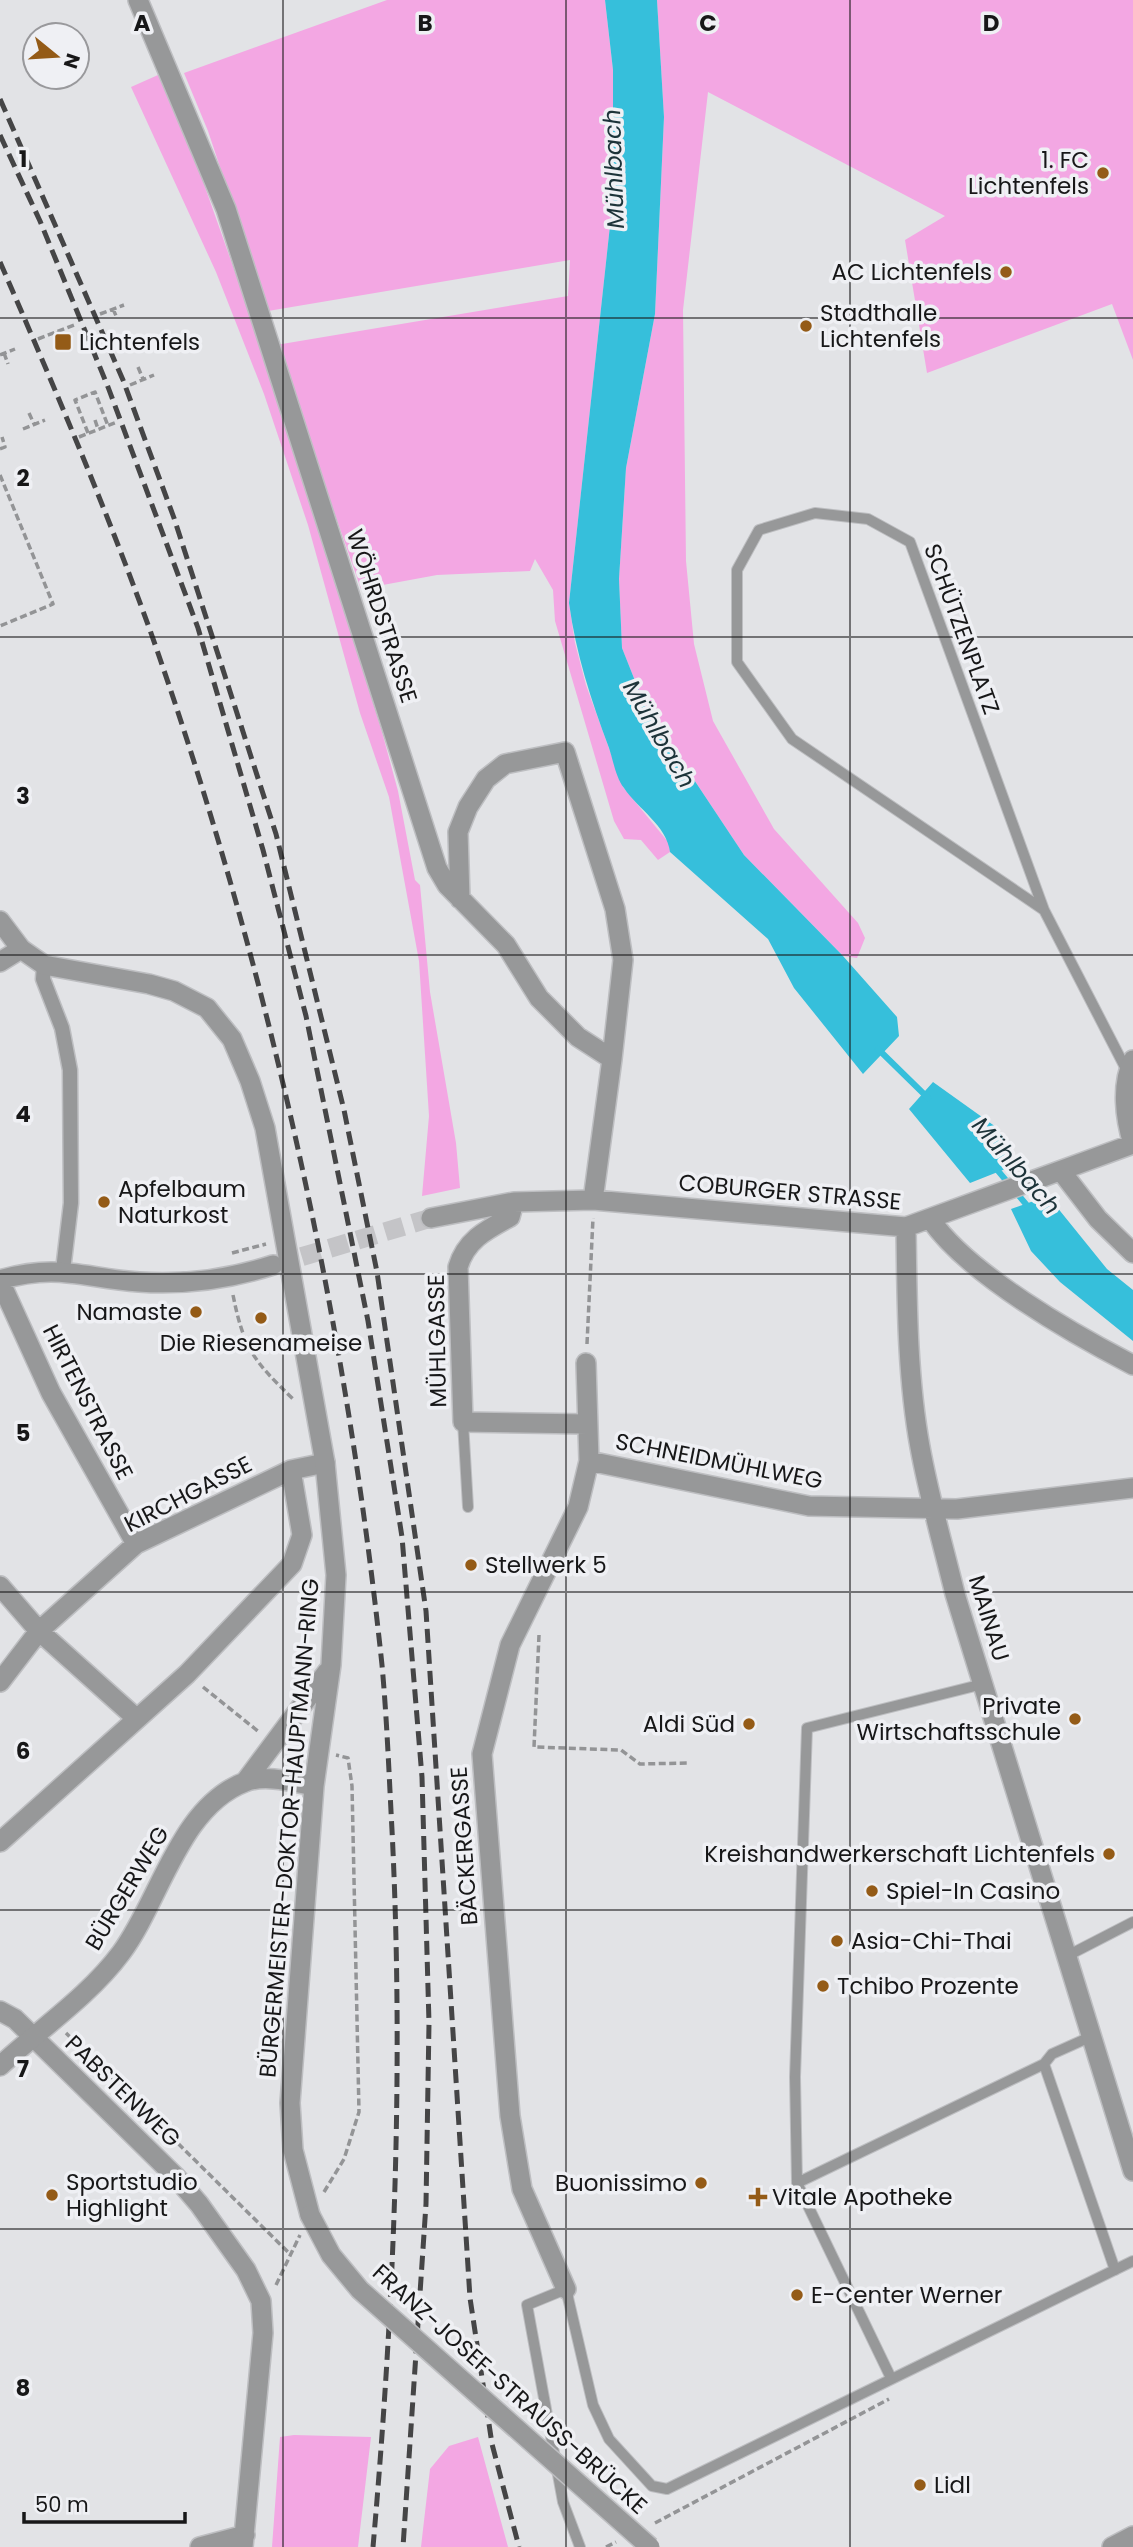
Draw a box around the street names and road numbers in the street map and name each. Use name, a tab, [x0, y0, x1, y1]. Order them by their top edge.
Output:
street label: WÖHRDSTRASSE	[339, 525, 425, 707]
street label: SCHÜTZENPLATZ	[916, 539, 1008, 719]
street label: COBURGER STRASSE	[677, 1166, 903, 1218]
street label: MÜHLGASSE	[420, 1274, 454, 1408]
street label: HIRTENSTRASSE	[35, 1319, 141, 1485]
street label: SCHNEIDMÜHLWEG	[613, 1425, 825, 1497]
street label: KIRCHGASSE	[119, 1448, 257, 1540]
street label: MAINAU	[961, 1571, 1017, 1665]
street label: BÜRGERMEISTER-DOKTOR-HAUPTMANN-RING	[251, 1577, 327, 2079]
street label: BÄCKERGASSE	[442, 1766, 486, 1926]
street label: BÜRGERWEG	[77, 1820, 177, 1956]
street label: PABSTENWEG	[58, 2028, 188, 2154]
street label: FRANZ-JOSEF-STRAUSS-BRÜCKE	[366, 2257, 654, 2521]

